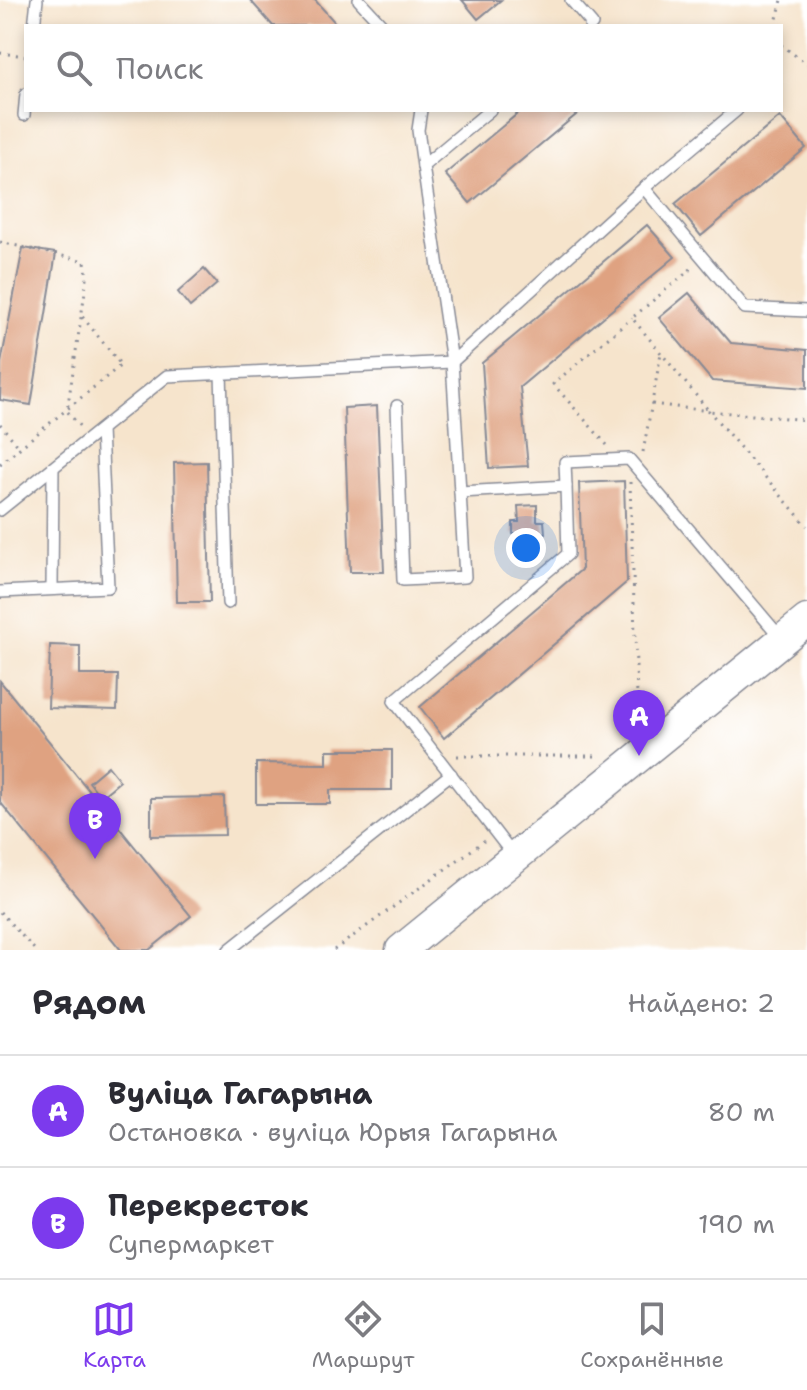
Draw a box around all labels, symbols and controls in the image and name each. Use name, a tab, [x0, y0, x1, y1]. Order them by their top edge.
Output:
search box	[24, 24, 783, 112]
icon: search	[52, 46, 96, 90]
text: Поиск	[116, 48, 204, 89]
your location	[506, 528, 546, 568]
pin: A	[613, 690, 665, 756]
pin: B	[69, 793, 121, 859]
text: Рядом	[32, 979, 146, 1025]
text: Найдено: 2	[628, 985, 775, 1020]
text: Вуліца Гагарына	[108, 1073, 373, 1114]
text: A	[48, 1094, 68, 1129]
text: 80 m	[708, 1094, 775, 1129]
text: Остановка · вуліца Юрыя Гагарына	[108, 1114, 557, 1149]
text: Перекресток	[108, 1185, 309, 1226]
text: B	[50, 1206, 66, 1241]
text: 190 m	[698, 1206, 775, 1241]
text: Супермаркет	[108, 1226, 274, 1261]
tab: Карта	[83, 1297, 146, 1374]
tab: Маршрут	[312, 1297, 414, 1374]
tab: Сохранённые	[580, 1297, 724, 1374]

